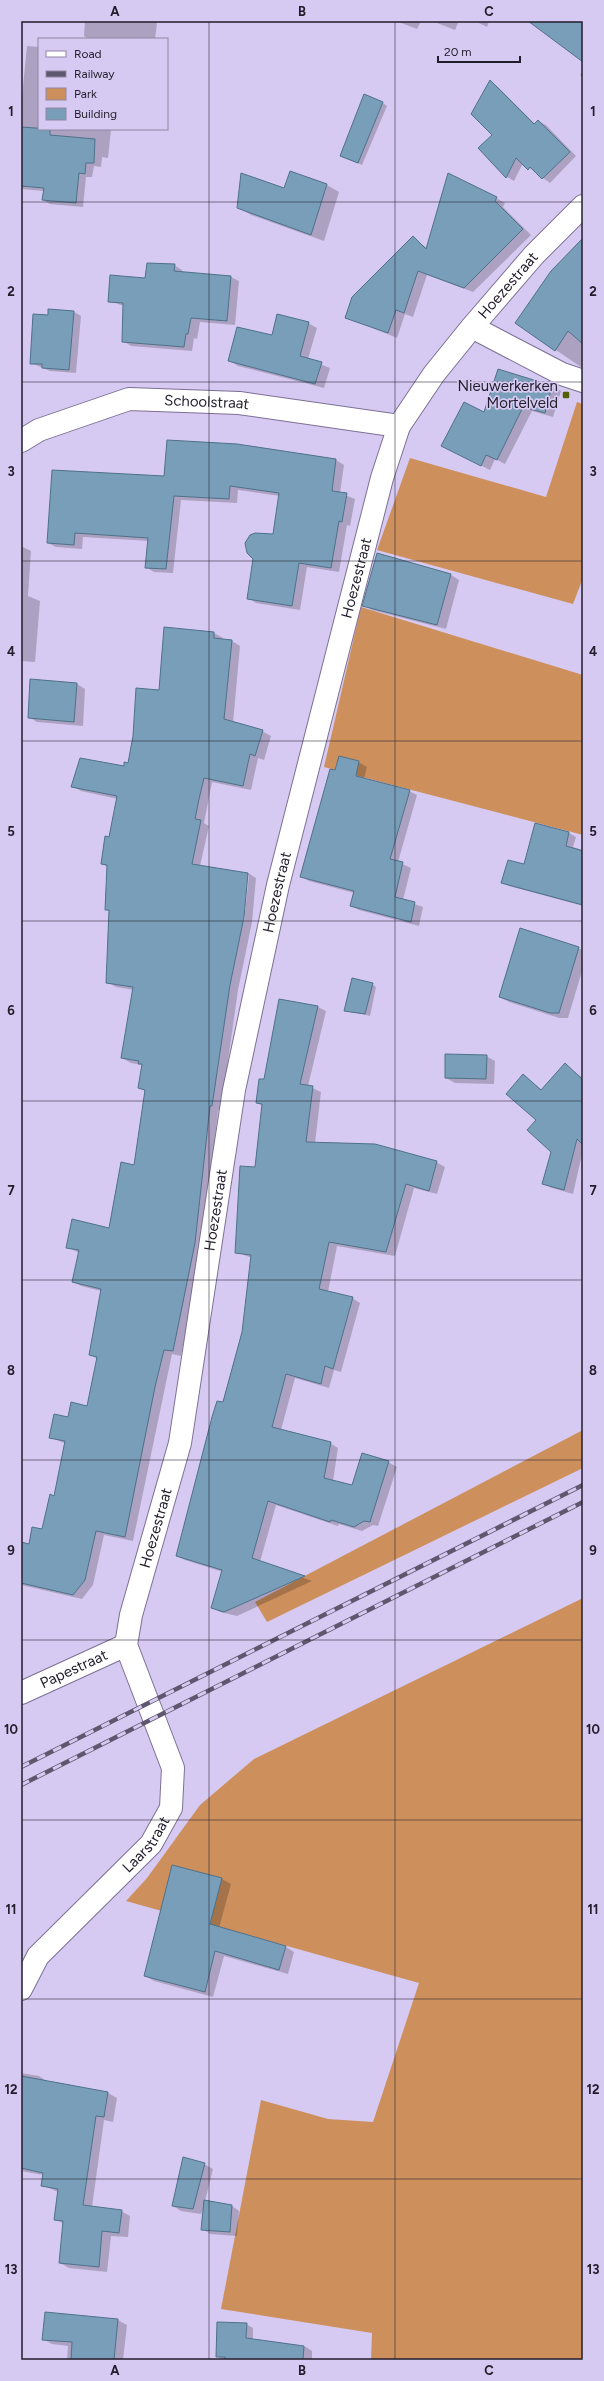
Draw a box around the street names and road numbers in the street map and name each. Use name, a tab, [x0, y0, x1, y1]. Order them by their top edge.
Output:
street label: Hoezestraat	[474, 248, 542, 322]
street label: Schoolstraat	[164, 391, 251, 413]
street label: Hoezestraat	[338, 536, 375, 620]
street label: Hoezestraat	[259, 849, 295, 934]
street label: Hoezestraat	[200, 1168, 231, 1252]
street label: Hoezestraat	[136, 1486, 176, 1570]
street label: Papestraat	[37, 1646, 111, 1692]
street label: Laarstraat	[119, 1813, 174, 1876]

